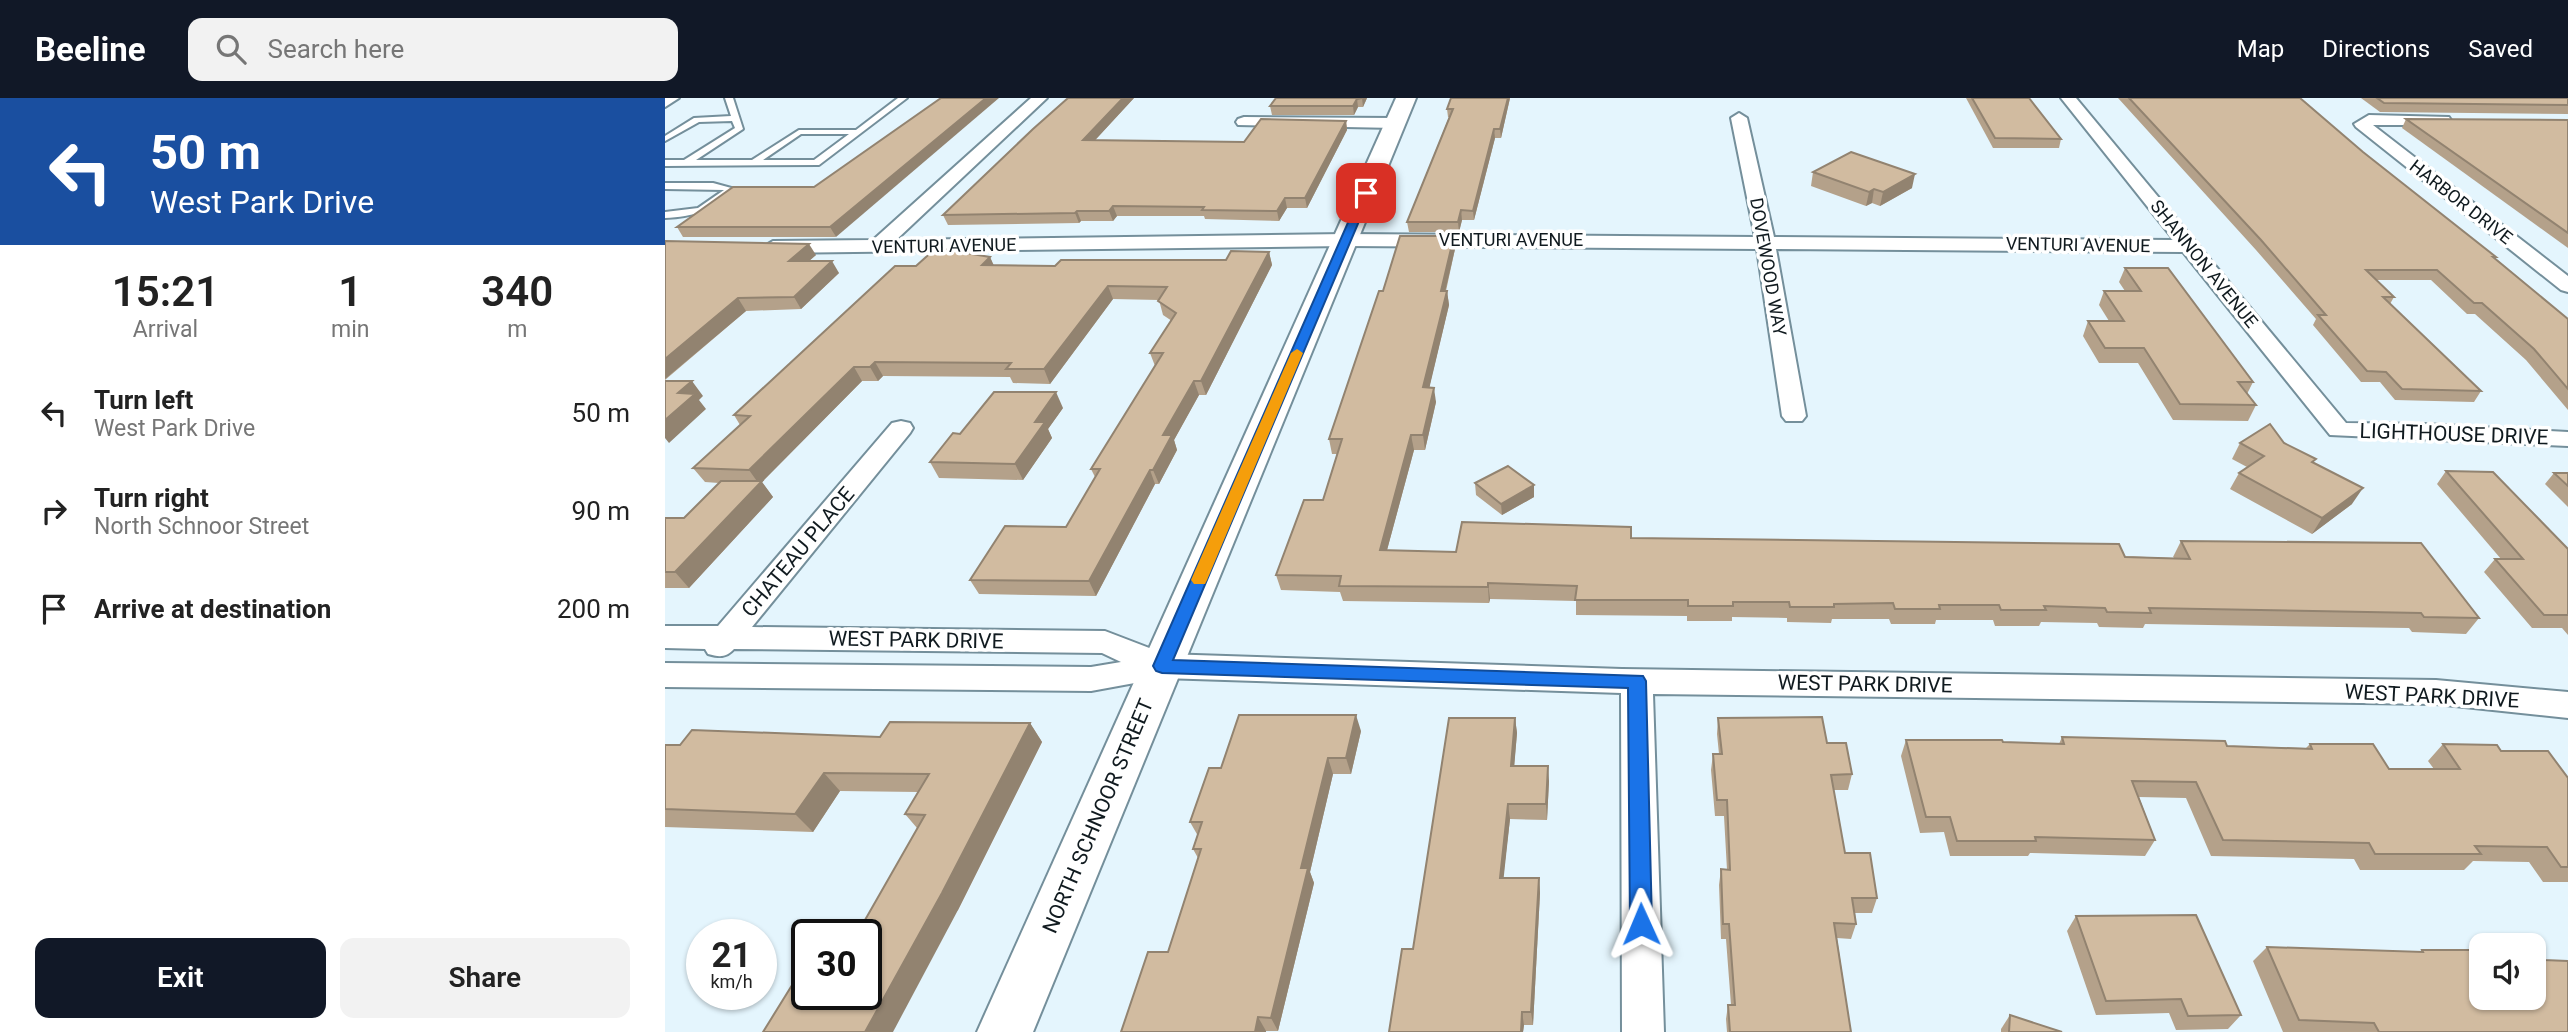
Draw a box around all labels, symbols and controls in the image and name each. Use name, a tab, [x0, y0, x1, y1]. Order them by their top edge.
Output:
search box	[188, 18, 678, 81]
text: Beeline	[35, 30, 146, 69]
icon: search	[212, 30, 250, 68]
text: Search here	[268, 34, 404, 64]
text: Map	[2237, 35, 2284, 63]
text: Directions	[2322, 35, 2430, 63]
text: Saved	[2468, 35, 2533, 63]
text: 50 m	[150, 124, 261, 181]
icon: left	[35, 126, 126, 217]
street label: HARBOR DRIVE	[2406, 155, 2517, 248]
pin	[1336, 163, 1396, 223]
icon: arrive	[1347, 174, 1385, 212]
text: West Park Drive	[150, 183, 374, 221]
street label: DOVEWOOD WAY	[1746, 196, 1791, 338]
street label: SHANNON AVENUE	[2146, 196, 2262, 332]
street label: VENTURI AVENUE	[1439, 229, 1583, 250]
street label: VENTURI AVENUE	[2006, 233, 2150, 256]
street label: VENTURI AVENUE	[872, 234, 1016, 257]
text: 15:21	[112, 267, 219, 316]
text: 1	[338, 267, 362, 316]
text: 340	[481, 267, 553, 316]
text: Arrival	[133, 316, 198, 343]
text: min	[331, 316, 369, 343]
text: m	[507, 316, 527, 343]
text: Turn left	[94, 385, 193, 415]
icon: left	[35, 394, 73, 432]
text: 50 m	[572, 398, 630, 428]
text: West Park Drive	[94, 415, 255, 442]
street label: LIGHTHOUSE DRIVE	[2359, 419, 2549, 449]
street label: CHATEAU PLACE	[737, 482, 859, 622]
text: Turn right	[94, 483, 209, 513]
icon: right	[35, 492, 73, 530]
text: 90 m	[572, 496, 630, 526]
text: North Schnoor Street	[94, 513, 309, 540]
icon: arrive	[35, 590, 73, 628]
text: Arrive at destination	[94, 594, 331, 624]
text: 200 m	[557, 594, 630, 624]
street label: WEST PARK DRIVE	[828, 626, 1004, 654]
street label: WEST PARK DRIVE	[1777, 670, 1953, 698]
street label: WEST PARK DRIVE	[2344, 679, 2520, 713]
street label: NORTH SCHNOOR STREET	[1038, 695, 1158, 937]
position arrow	[1604, 887, 1678, 961]
speed limit sign: 30	[791, 919, 882, 1010]
map controls	[2469, 933, 2546, 1010]
button: sound	[2469, 933, 2546, 1010]
text: 21	[711, 935, 752, 976]
button: Exit	[35, 938, 326, 1018]
button: Share	[340, 938, 630, 1018]
text: km/h	[710, 971, 753, 992]

